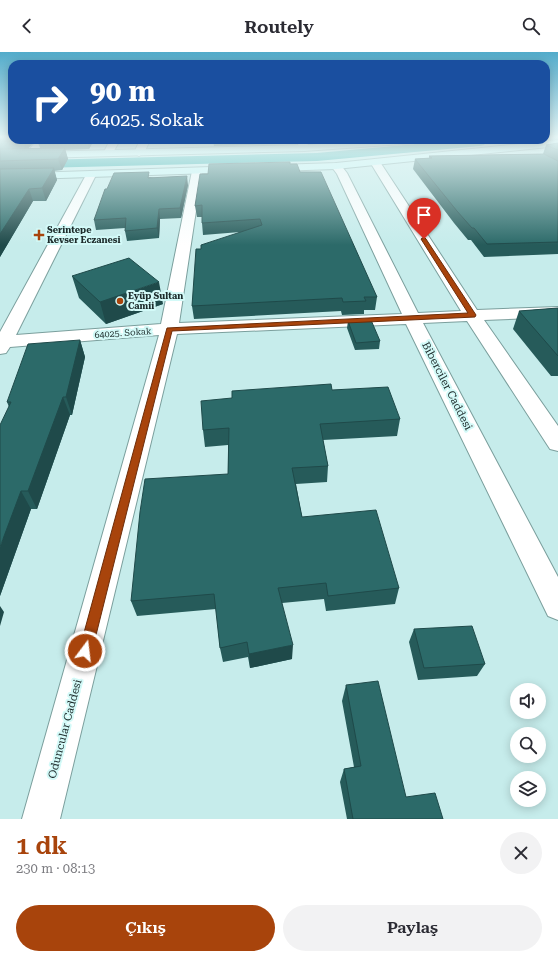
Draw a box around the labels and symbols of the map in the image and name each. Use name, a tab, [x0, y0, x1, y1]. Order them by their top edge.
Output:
pin	[407, 198, 441, 239]
place label: Serintepe Kevser Eczanesi	[47, 225, 121, 245]
marker: Serintepe Kevser Eczanesi	[34, 230, 44, 240]
place label: Eyüp Sultan Camii	[128, 291, 183, 311]
marker: Eyüp Sultan Camii	[115, 296, 125, 306]
street label: 64025. Sokak	[94, 326, 152, 340]
street label: Biberciler Caddesi	[419, 340, 475, 433]
position arrow	[64, 630, 106, 672]
street label: Oduncular Caddesi	[46, 678, 85, 780]

